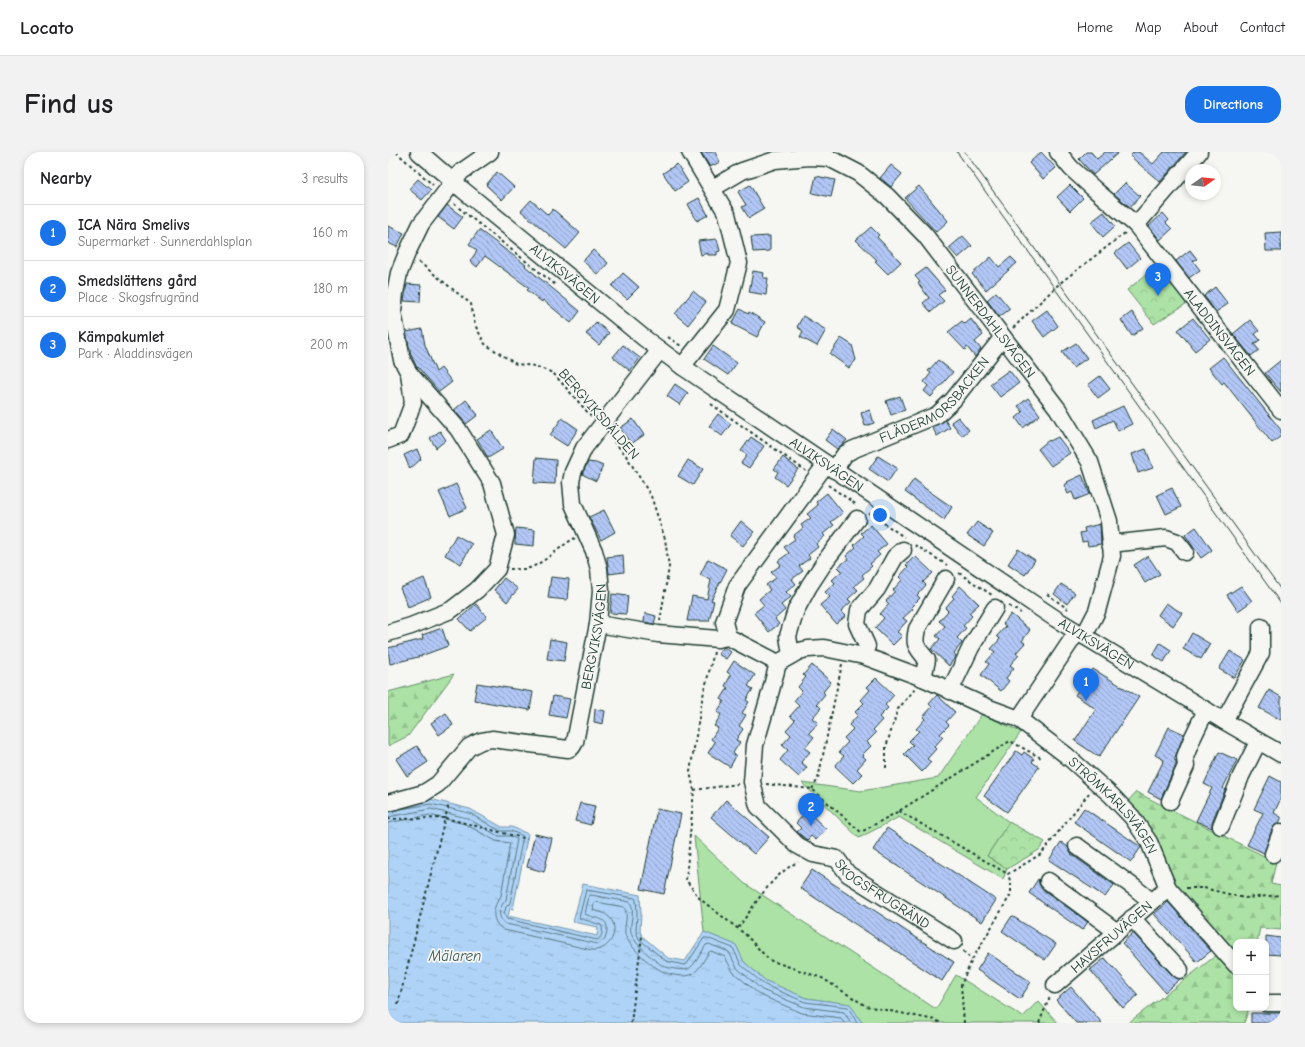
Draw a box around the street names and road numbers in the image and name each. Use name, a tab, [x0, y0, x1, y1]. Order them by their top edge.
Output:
street label: ALVIKSVÄGEN	[527, 240, 604, 307]
street label: SUNNERDAHLSVÄGEN	[942, 261, 1039, 381]
street label: ALADDINSVÄGEN	[1180, 285, 1259, 379]
street label: FLÄDERMORSBACKEN	[877, 353, 993, 446]
street label: BERGVIKSDÄLDEN	[555, 365, 643, 463]
street label: ALVIKSVÄGEN	[786, 433, 867, 495]
street label: BERGVIKSVÄGEN	[577, 583, 610, 691]
street label: ALVIKSVÄGEN	[1055, 614, 1138, 673]
street label: STRÖMKARLSVÄGEN	[1065, 753, 1161, 856]
street label: SKOGSFRUGRÄND	[831, 855, 933, 932]
street label: HAVSFRUVÄGEN	[1067, 897, 1155, 976]

